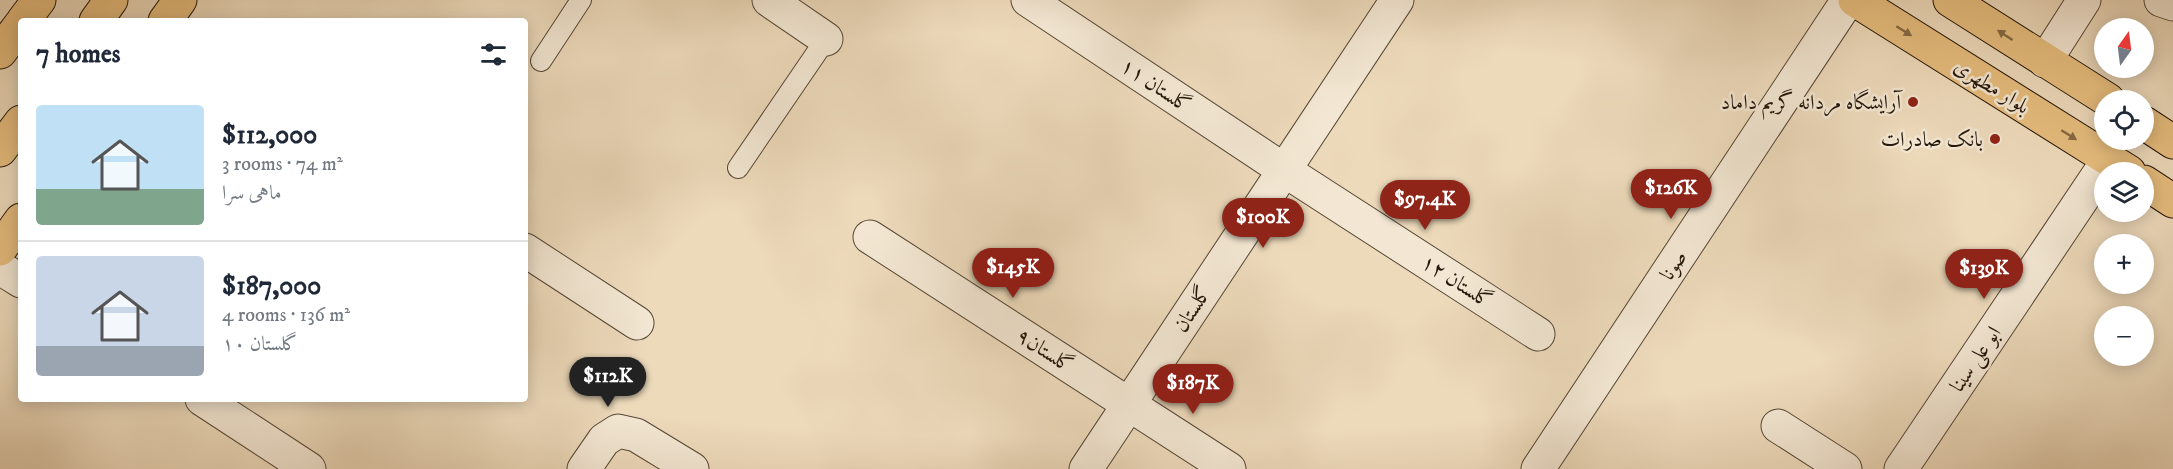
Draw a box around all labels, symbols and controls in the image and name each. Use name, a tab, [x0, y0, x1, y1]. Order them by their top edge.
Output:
north arrow	[2094, 18, 2154, 78]
map controls	[2094, 18, 2154, 366]
one-way arrow	[1896, 26, 1912, 37]
one-way arrow	[1997, 30, 2013, 41]
text: 7 homes	[36, 38, 120, 71]
icon: filters	[477, 38, 510, 71]
street label: گلستان ۱۱	[1115, 52, 1196, 119]
street label: بلوار مطهری	[1949, 53, 2034, 120]
place label: آرایشگاه مردانه گریم داماد	[1721, 88, 1903, 120]
button: locate	[2094, 90, 2154, 150]
marker: آرایشگاه مردانه گریم داماد	[1906, 95, 1920, 109]
text: $112,000	[222, 119, 317, 152]
place label: بانک صادرات	[1881, 127, 1983, 153]
icon: home	[84, 129, 156, 201]
one-way arrow	[2061, 129, 2077, 140]
marker: بانک صادرات	[1988, 132, 2002, 146]
text: 3 rooms · 74 m²	[222, 152, 343, 177]
button: layers	[2094, 162, 2154, 222]
pin: $126K	[1629, 169, 1713, 220]
text: $126K	[1645, 176, 1697, 201]
pin: $97.4K	[1376, 180, 1474, 231]
text: ماهی سرا	[222, 181, 282, 206]
text: $97.4K	[1394, 187, 1456, 212]
pin: $100K	[1221, 198, 1305, 249]
text: $100K	[1236, 205, 1290, 230]
button: +	[2094, 234, 2154, 294]
street label: صونا	[1655, 246, 1693, 285]
pin: $145K	[971, 248, 1055, 299]
street label: گلستان ۱۲	[1416, 249, 1497, 314]
pin: $139K	[1942, 249, 2026, 300]
text: $145K	[986, 255, 1040, 280]
text: $139K	[1959, 256, 2009, 281]
text: $187,000	[222, 270, 321, 303]
icon: home	[84, 280, 156, 352]
street label: گلستان	[1167, 281, 1217, 338]
text: 4 rooms · 136 m²	[222, 303, 350, 328]
button: −	[2094, 306, 2154, 366]
street label: گلستان۹	[1011, 322, 1078, 379]
street label: ابو علی سینا	[1944, 322, 2009, 399]
text: گلستان ۱۰	[222, 332, 298, 357]
pin: $112K	[566, 357, 650, 408]
text: $112K	[583, 364, 633, 389]
pin: $187K	[1151, 364, 1235, 415]
text: $187K	[1167, 371, 1219, 396]

